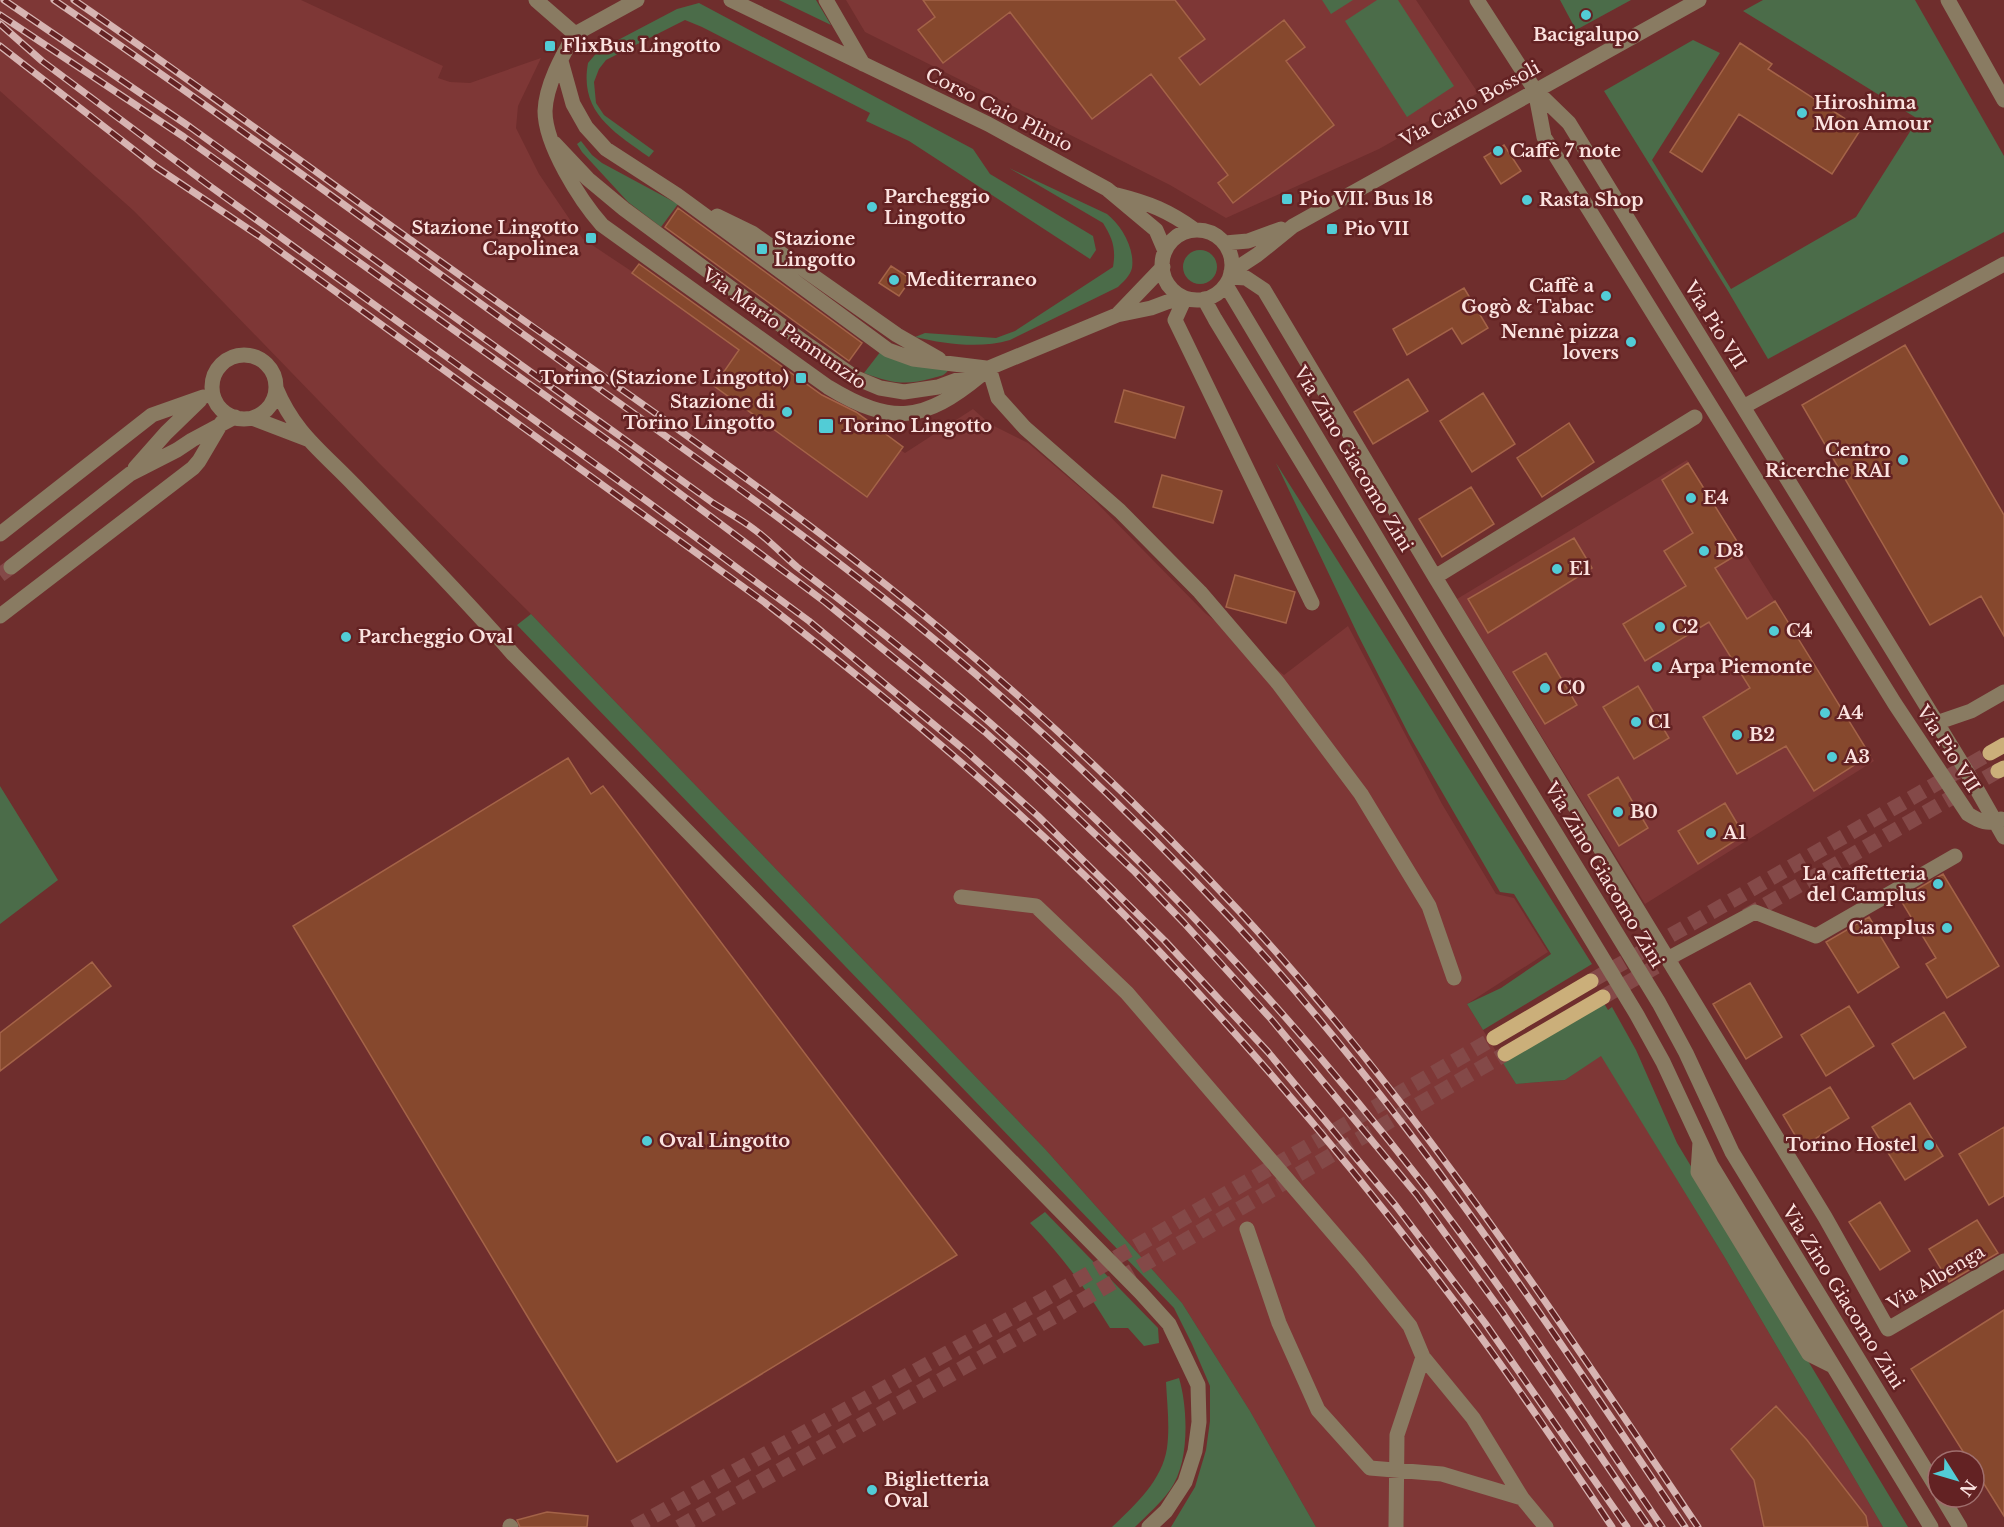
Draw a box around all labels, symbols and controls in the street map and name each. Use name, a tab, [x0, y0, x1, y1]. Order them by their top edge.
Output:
marker: Bacigalupo	[1579, 8, 1593, 22]
place label: Bacigalupo	[1533, 24, 1639, 46]
place label: FlixBus Lingotto	[562, 35, 721, 57]
marker: FlixBus Lingotto	[543, 39, 557, 53]
street label: Via Carlo Bossoli	[1395, 56, 1544, 152]
street label: Corso Caio Plinio	[922, 63, 1076, 157]
place label: Hiroshima Mon Amour	[1814, 92, 1931, 135]
marker: Hiroshima Mon Amour	[1795, 106, 1809, 120]
place label: Caffè 7 note	[1510, 140, 1621, 162]
marker: Caffè 7 note	[1491, 144, 1505, 158]
place label: Parcheggio Lingotto	[884, 186, 990, 229]
place label: Pio VII. Bus 18	[1299, 188, 1433, 210]
place label: Rasta Shop	[1539, 189, 1644, 211]
marker: Pio VII. Bus 18	[1280, 192, 1294, 206]
marker: Rasta Shop	[1520, 193, 1534, 207]
marker: Parcheggio Lingotto	[865, 200, 879, 214]
place label: Stazione Lingotto Capolinea	[411, 217, 580, 260]
place label: Pio VII	[1344, 218, 1410, 240]
marker: Pio VII	[1325, 222, 1339, 236]
place label: Stazione Lingotto	[774, 228, 856, 271]
marker: Stazione Lingotto Capolinea	[584, 231, 598, 245]
marker: Stazione Lingotto	[755, 242, 769, 256]
street label: Via Mario Pannunzio	[697, 263, 870, 394]
place label: Mediterraneo	[906, 269, 1037, 291]
marker: Mediterraneo	[887, 273, 901, 287]
place label: Caffè a Gogò & Tabac	[1461, 275, 1595, 318]
street label: Via Pio VII	[1679, 276, 1751, 373]
marker: Caffè a Gogò & Tabac	[1599, 289, 1613, 303]
place label: Nennè pizza lovers	[1501, 321, 1620, 364]
marker: Nennè pizza lovers	[1624, 335, 1638, 349]
street label: Via Zino Giacomo Zini	[1288, 361, 1417, 556]
place label: Torino (Stazione Lingotto)	[539, 367, 789, 389]
marker: Torino (Stazione Lingotto)	[794, 371, 808, 385]
place label: Stazione di Torino Lingotto	[623, 391, 776, 434]
marker: Stazione di Torino Lingotto	[780, 405, 794, 419]
place label: Torino Lingotto	[840, 415, 992, 437]
marker: Torino Lingotto	[817, 417, 835, 435]
place label: Centro Ricerche RAI	[1765, 439, 1891, 482]
marker: Centro Ricerche RAI	[1896, 453, 1910, 467]
place label: E4	[1703, 487, 1729, 509]
marker: E4	[1684, 491, 1698, 505]
place label: D3	[1716, 540, 1744, 562]
marker: D3	[1697, 544, 1711, 558]
place label: E1	[1569, 558, 1591, 580]
marker: E1	[1550, 562, 1564, 576]
place label: C2	[1672, 616, 1699, 638]
marker: C2	[1653, 620, 1667, 634]
place label: C4	[1786, 620, 1813, 642]
marker: C4	[1767, 624, 1781, 638]
place label: Parcheggio Oval	[358, 626, 514, 648]
marker: Parcheggio Oval	[339, 630, 353, 644]
place label: Arpa Piemonte	[1668, 656, 1812, 678]
marker: Arpa Piemonte	[1650, 660, 1664, 674]
place label: C0	[1557, 677, 1585, 699]
marker: C0	[1538, 681, 1552, 695]
street label: Via Pio VII	[1911, 701, 1984, 796]
place label: A4	[1836, 702, 1864, 724]
marker: A4	[1818, 706, 1832, 720]
place label: C1	[1648, 711, 1671, 733]
marker: C1	[1629, 715, 1643, 729]
place label: B2	[1749, 724, 1775, 746]
marker: B2	[1730, 728, 1744, 742]
place label: A3	[1843, 746, 1870, 768]
marker: A3	[1825, 750, 1839, 764]
street label: Via Zino Giacomo Zini	[1539, 777, 1668, 972]
place label: B0	[1630, 801, 1658, 823]
marker: B0	[1611, 805, 1625, 819]
place label: A1	[1722, 822, 1746, 844]
marker: A1	[1704, 826, 1718, 840]
place label: La caffetteria del Camplus	[1803, 863, 1927, 906]
marker: La caffetteria del Camplus	[1931, 877, 1945, 891]
place label: Camp1us	[1848, 917, 1935, 939]
marker: Camp1us	[1940, 921, 1954, 935]
place label: Oval Lingotto	[659, 1130, 790, 1152]
marker: Oval Lingotto	[640, 1134, 654, 1148]
place label: Torino Hostel	[1786, 1134, 1918, 1156]
marker: Torino Hostel	[1922, 1138, 1936, 1152]
street label: Via Zino Giacomo Zini	[1777, 1200, 1909, 1393]
street label: Via Albenga	[1883, 1240, 1989, 1316]
north arrow	[1926, 1449, 1986, 1509]
place label: Biglietteria Oval	[884, 1469, 990, 1512]
text: N	[1955, 1476, 1980, 1500]
marker: Biglietteria Oval	[865, 1483, 879, 1497]

